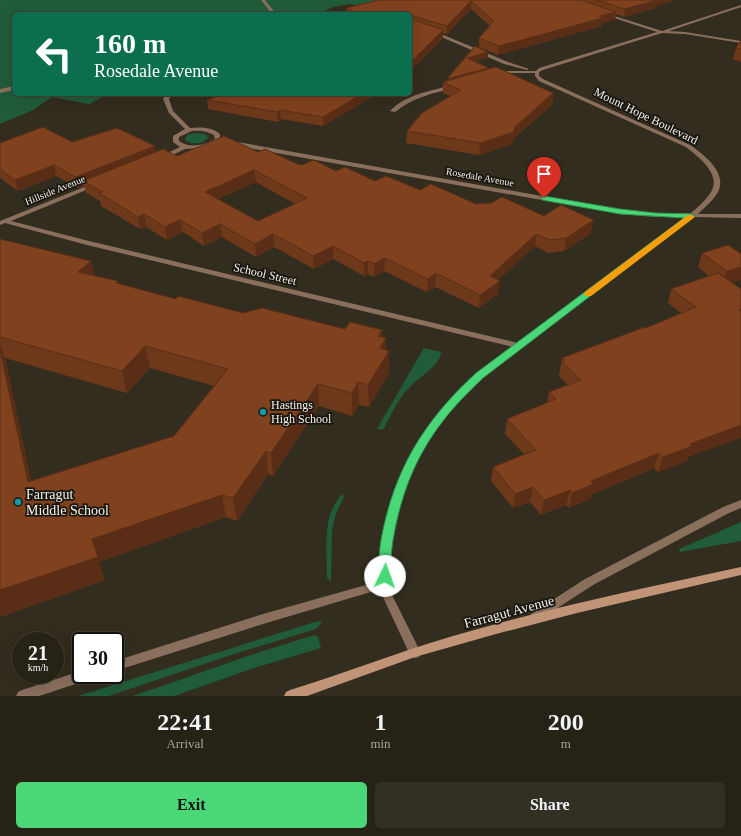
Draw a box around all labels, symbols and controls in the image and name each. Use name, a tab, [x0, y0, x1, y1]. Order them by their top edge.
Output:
icon: left	[28, 28, 80, 80]
text: 160 m	[94, 28, 166, 59]
text: Rosedale Avenue	[94, 61, 218, 81]
street label: Mount Hope Boulevard	[592, 85, 700, 147]
pin	[527, 157, 561, 198]
icon: arrive	[533, 163, 555, 185]
street label: Rosedale Avenue	[445, 166, 515, 189]
street label: Hillside Avenue	[23, 173, 87, 207]
street label: School Street	[232, 260, 299, 288]
place label: Hastings High School	[271, 398, 332, 426]
marker: Hastings High School	[258, 407, 268, 417]
place label: Farragut Middle School	[26, 487, 109, 518]
marker: Farragut Middle School	[13, 497, 23, 507]
position arrow	[364, 555, 406, 597]
street label: Farragut Avenue	[462, 593, 556, 631]
speed limit sign: 30	[72, 632, 124, 684]
text: 21	[28, 642, 48, 664]
text: km/h	[28, 662, 48, 673]
text: 22:41	[157, 709, 213, 735]
text: 1	[374, 709, 386, 735]
text: 200	[548, 709, 584, 735]
text: Arrival	[166, 736, 204, 751]
text: min	[370, 736, 391, 751]
text: m	[561, 736, 571, 751]
button: Exit	[16, 782, 367, 828]
button: Share	[375, 782, 725, 828]

